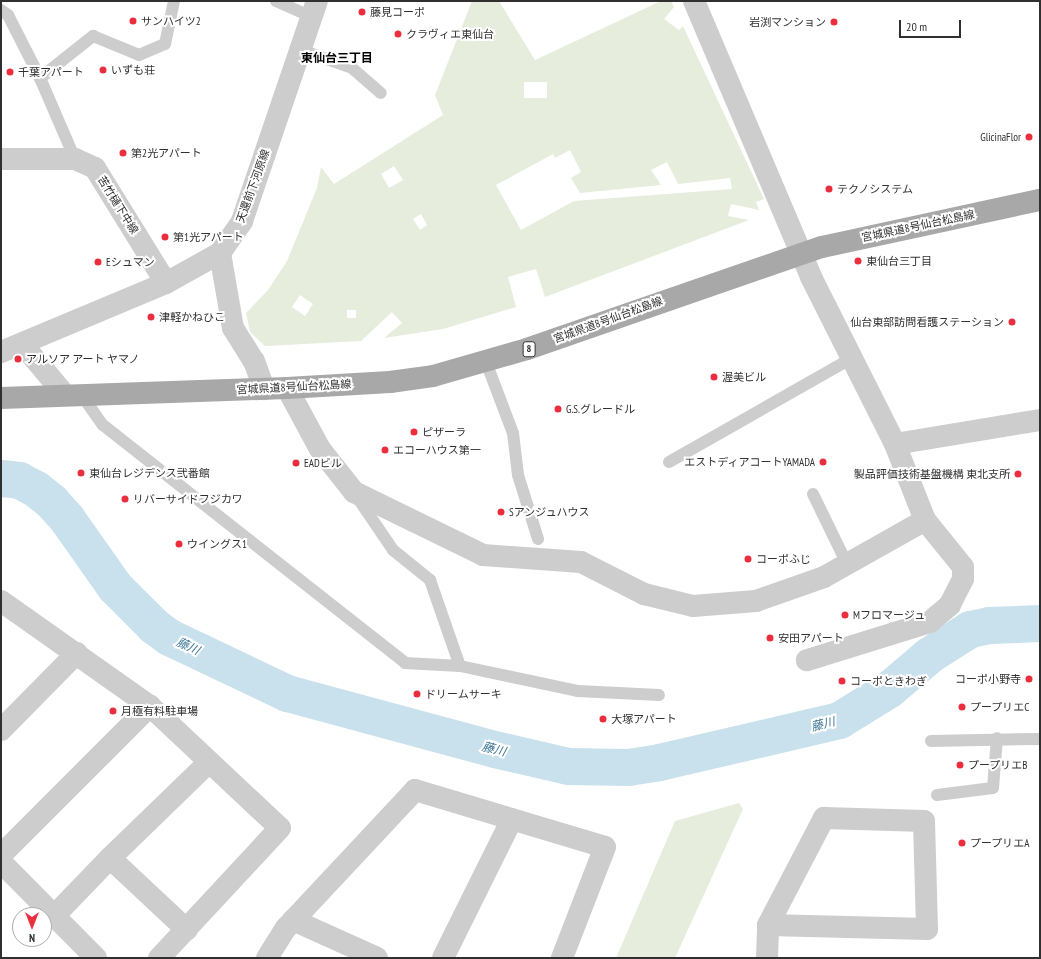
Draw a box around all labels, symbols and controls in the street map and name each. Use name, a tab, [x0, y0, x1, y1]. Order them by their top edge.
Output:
place label: 藤見コーポ	[370, 5, 425, 19]
marker: 藤見コーポ	[357, 7, 367, 17]
scale bar	[901, 12, 963, 38]
place label: サンハイツ2	[141, 14, 201, 28]
place label: 岩渕マンション	[749, 15, 826, 29]
marker: サンハイツ2	[128, 16, 138, 26]
marker: 岩渕マンション	[829, 17, 839, 27]
text: 20 m	[906, 19, 927, 34]
place label: クラヴィエ東仙台	[406, 27, 494, 41]
marker: クラヴィエ東仙台	[393, 29, 403, 39]
district label: 東仙台三丁目	[301, 51, 373, 65]
place label: いずも荘	[111, 63, 155, 77]
place label: 千葉アパート	[18, 65, 84, 79]
marker: いずも荘	[98, 65, 108, 75]
marker: 千葉アパート	[5, 67, 15, 77]
place label: GlicinaFlor	[980, 130, 1021, 144]
marker: GlicinaFlor	[1024, 132, 1034, 142]
place label: 第2光アパート	[131, 146, 202, 160]
marker: 第2光アパート	[118, 148, 128, 158]
street label: 天還前下河原線	[234, 148, 272, 224]
street label: 苦竹樋下中線	[95, 174, 141, 236]
place label: テクノシステム	[837, 182, 914, 196]
marker: テクノシステム	[824, 184, 834, 194]
street label: 宮城県道8号仙台松島線	[860, 208, 976, 244]
place label: 第1光アパート	[173, 230, 244, 244]
marker: 第1光アパート	[160, 232, 170, 242]
place label: 東仙台三丁目	[866, 254, 932, 268]
place label: Eシュマン	[106, 255, 155, 269]
marker: 東仙台三丁目	[853, 256, 863, 266]
marker: Eシュマン	[93, 257, 103, 267]
street label: 宮城県道8号仙台松島線	[552, 294, 664, 346]
place label: 津軽かねひこ	[159, 310, 225, 324]
marker: 津軽かねひこ	[146, 312, 156, 322]
place label: 仙台東部訪問看護ステーション	[850, 315, 1004, 329]
marker: 仙台東部訪問看護ステーション	[1007, 317, 1017, 327]
road number: 8	[522, 341, 536, 357]
place label: アルソア アート ヤマノ	[26, 352, 140, 366]
marker: アルソア アート ヤマノ	[13, 354, 23, 364]
place label: 渥美ビル	[722, 370, 766, 384]
marker: 渥美ビル	[709, 372, 719, 382]
street label: 宮城県道8号仙台松島線	[236, 377, 352, 397]
place label: G.S.グレードル	[566, 402, 635, 416]
marker: G.S.グレードル	[553, 404, 563, 414]
place label: ピザーラ	[422, 425, 466, 439]
marker: ピザーラ	[409, 427, 419, 437]
place label: エコーハウス第一	[393, 443, 481, 457]
marker: エコーハウス第一	[380, 445, 390, 455]
place label: エストディアコートYAMADA	[683, 455, 815, 469]
place label: EADビル	[304, 456, 342, 470]
marker: エストディアコートYAMADA	[818, 457, 828, 467]
marker: EADビル	[291, 458, 301, 468]
place label: 東仙台レジデンス弐番館	[89, 466, 210, 480]
place label: 製品評価技術基盤機構 東北支所	[854, 467, 1010, 481]
marker: 東仙台レジデンス弐番館	[76, 468, 86, 478]
marker: 製品評価技術基盤機構 東北支所	[1013, 469, 1023, 479]
place label: リバーサイドフジカワ	[133, 492, 243, 506]
marker: リバーサイドフジカワ	[120, 494, 130, 504]
place label: Sアンジュハウス	[509, 505, 591, 519]
marker: Sアンジュハウス	[496, 507, 506, 517]
place label: ウイングス1	[187, 537, 247, 551]
marker: ウイングス1	[174, 539, 184, 549]
place label: コーポふじ	[756, 552, 811, 566]
marker: コーポふじ	[743, 554, 753, 564]
place label: Mフロマージュ	[853, 608, 926, 622]
marker: Mフロマージュ	[840, 610, 850, 620]
place label: 安田アパート	[778, 631, 844, 645]
marker: 安田アパート	[765, 633, 775, 643]
water label: 藤川	[174, 634, 202, 658]
place label: コーポ小野寺	[955, 672, 1021, 686]
place label: コーポときわぎ	[850, 674, 927, 688]
marker: コーポ小野寺	[1024, 674, 1034, 684]
marker: コーポときわぎ	[837, 676, 847, 686]
place label: ドリームサーキ	[425, 687, 502, 701]
marker: ドリームサーキ	[412, 689, 422, 699]
place label: プープリエC	[970, 700, 1030, 714]
marker: プープリエC	[957, 702, 967, 712]
place label: 月極有料駐車場	[121, 704, 198, 718]
marker: 月極有料駐車場	[108, 706, 118, 716]
place label: 大塚アパート	[611, 712, 677, 726]
marker: 大塚アパート	[598, 714, 608, 724]
water label: 藤川	[810, 714, 836, 734]
water label: 藤川	[481, 739, 507, 759]
place label: プープリエB	[968, 758, 1028, 772]
marker: プープリエB	[955, 760, 965, 770]
place label: プープリエA	[970, 836, 1030, 850]
marker: プープリエA	[957, 838, 967, 848]
north arrow	[12, 907, 52, 947]
text: N	[29, 931, 35, 945]

